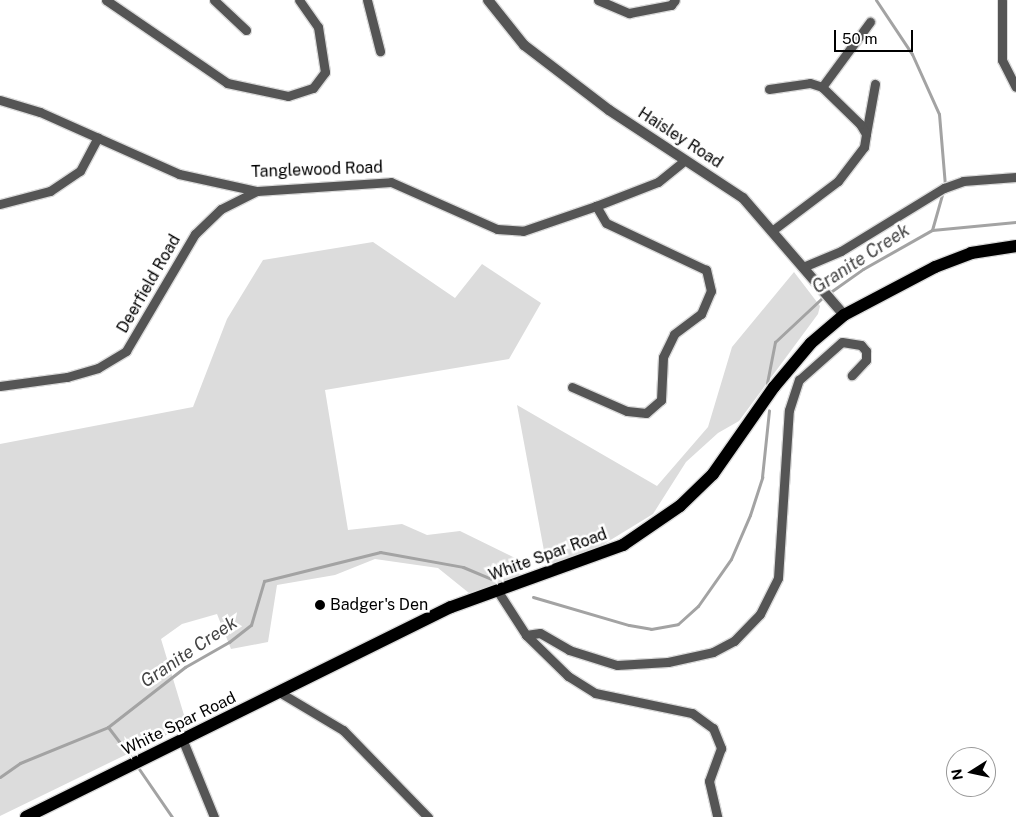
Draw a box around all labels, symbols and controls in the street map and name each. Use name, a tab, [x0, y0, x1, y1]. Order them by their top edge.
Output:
scale bar	[836, 20, 915, 52]
text: 50 m	[842, 30, 877, 47]
street label: Haisley Road	[634, 104, 726, 172]
street label: Tanglewood Road	[251, 158, 383, 182]
water label: Granite Creek	[808, 219, 914, 299]
street label: Deerfield Road	[113, 231, 185, 337]
street label: White Spar Road	[486, 525, 610, 585]
place label: Badger's Den	[330, 595, 428, 615]
marker: Badger's Den	[314, 599, 326, 611]
water label: Granite Creek	[137, 612, 241, 692]
street label: White Spar Road	[119, 688, 239, 760]
north arrow	[946, 747, 996, 797]
text: N	[948, 768, 966, 781]

